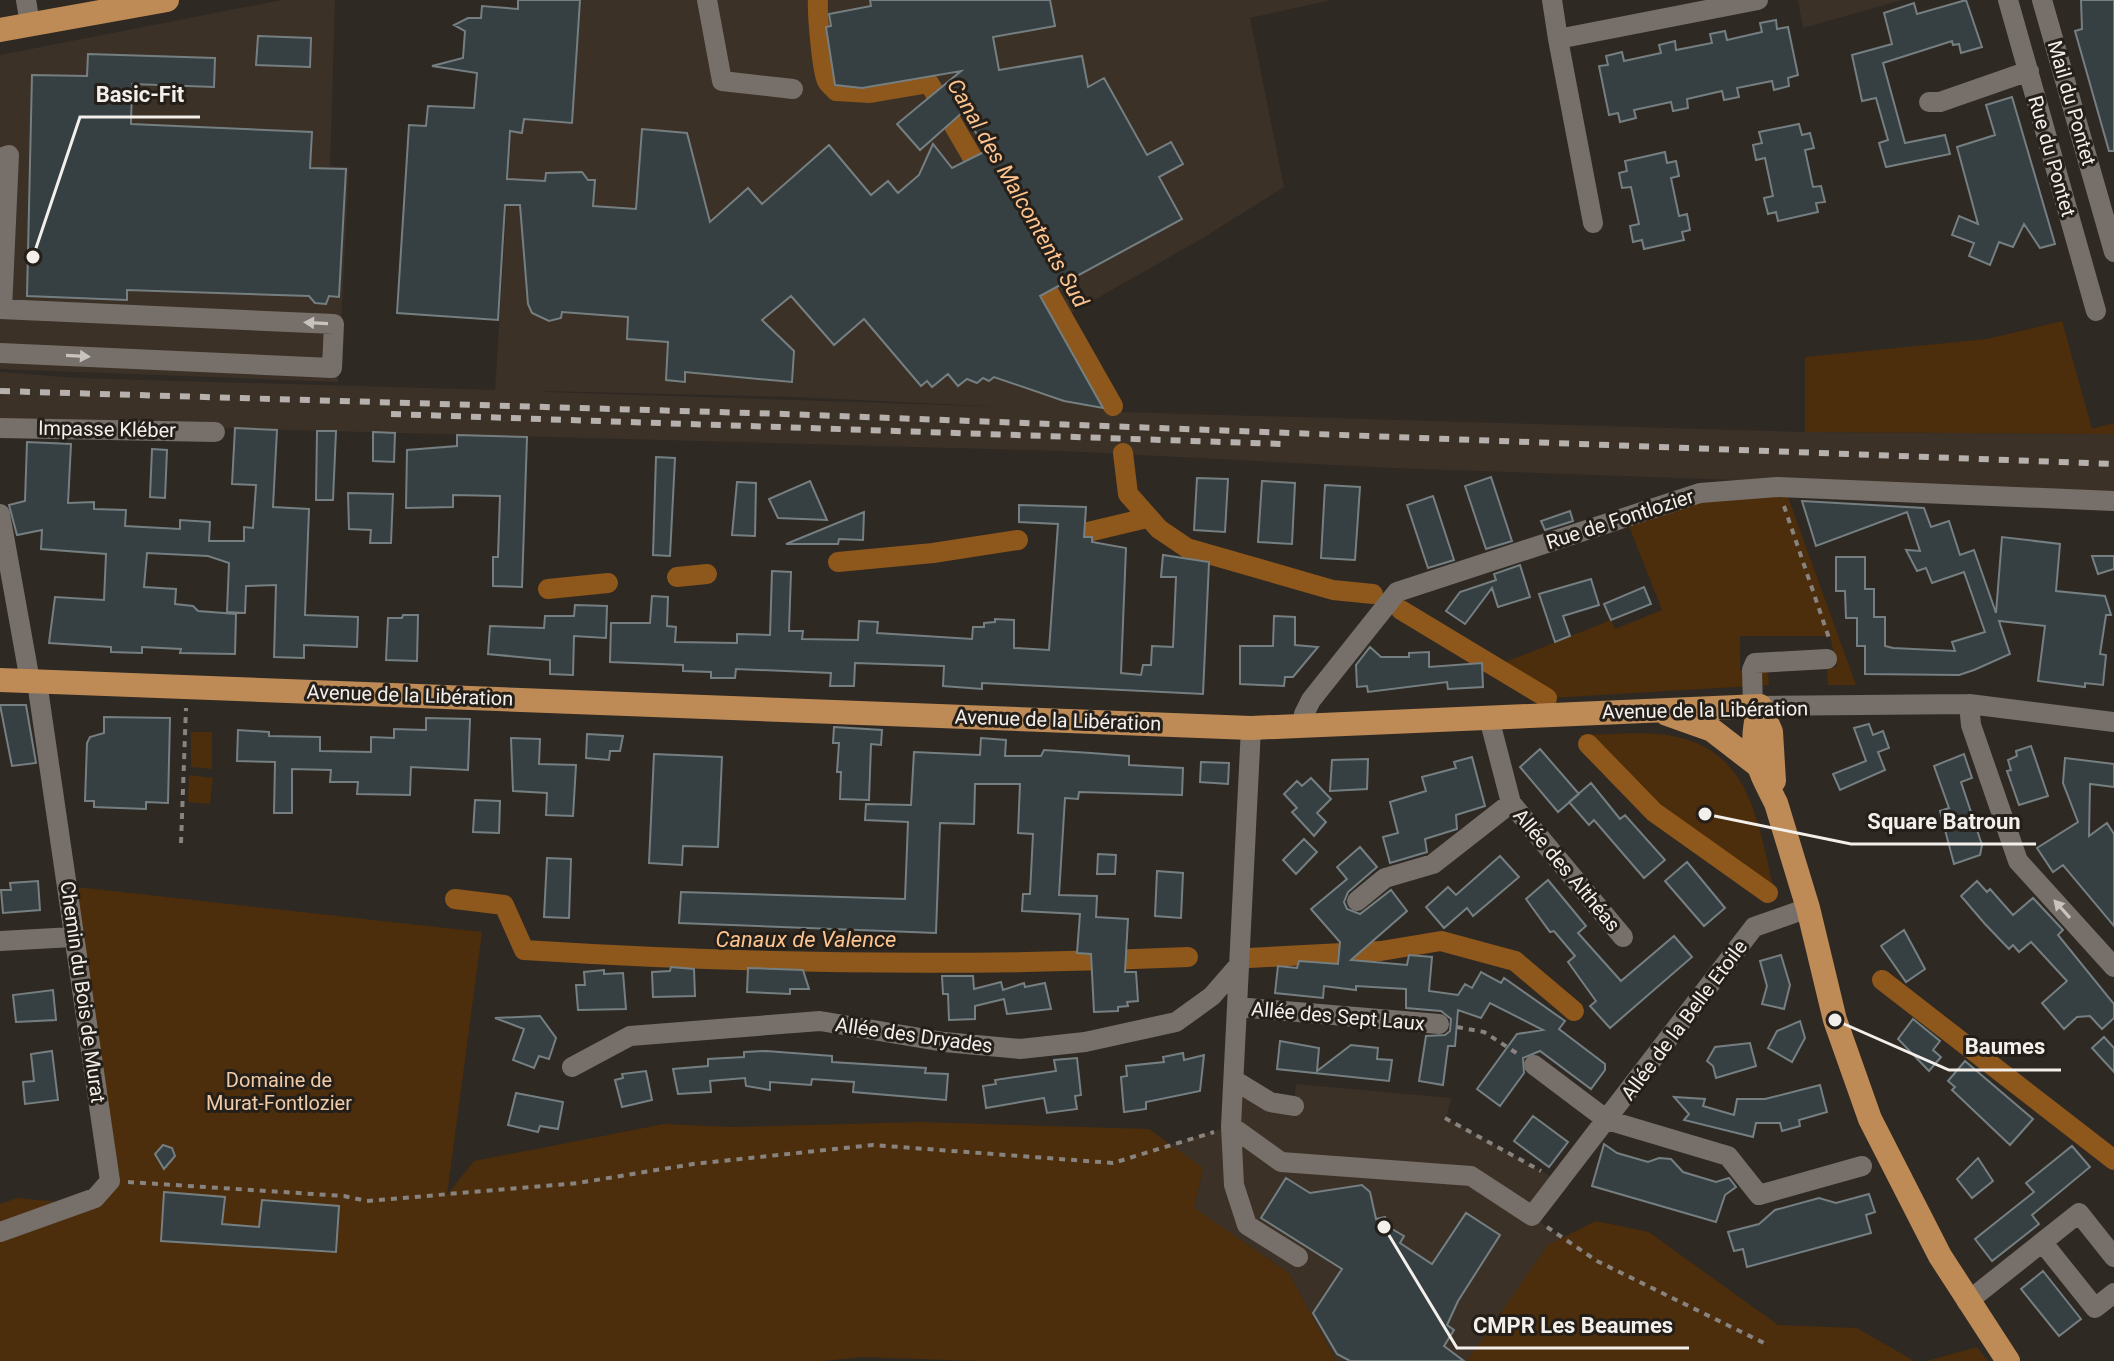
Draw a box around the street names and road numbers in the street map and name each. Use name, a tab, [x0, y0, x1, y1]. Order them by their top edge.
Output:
street label: Mail du Pontet	[2043, 38, 2101, 168]
street label: Rue du Pontet	[2023, 93, 2081, 219]
street label: Impasse Kléber	[38, 416, 176, 442]
street label: Rue de Fontlozier	[1543, 484, 1697, 554]
street label: Avenue de la Libération	[306, 679, 514, 711]
street label: Avenue de la Libération	[1602, 696, 1808, 724]
street label: Avenue de la Libération	[954, 704, 1162, 736]
street label: Allée des Althéas	[1509, 804, 1625, 936]
street label: Chemin du Bois de Murat	[56, 880, 110, 1104]
street label: Allée de la Belle Etoile	[1616, 935, 1752, 1105]
street label: Allée des Sept Laux	[1250, 996, 1426, 1036]
street label: Allée des Dryades	[834, 1012, 994, 1058]

